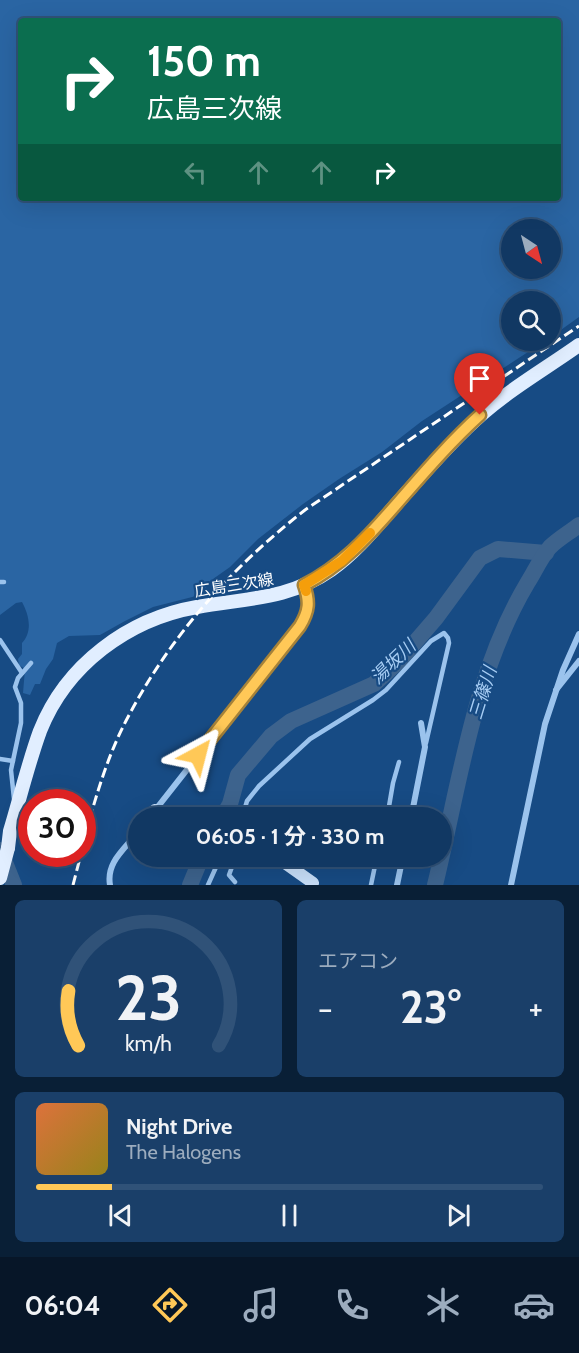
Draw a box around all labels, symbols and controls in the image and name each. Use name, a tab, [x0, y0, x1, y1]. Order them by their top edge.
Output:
text: 150 m	[147, 35, 261, 87]
icon: right	[48, 42, 126, 120]
text: 広島三次線	[147, 92, 282, 125]
icon: left	[179, 156, 212, 189]
icon: ahead	[242, 156, 275, 189]
icon: ahead	[305, 156, 338, 189]
icon: right	[368, 156, 401, 189]
north arrow	[501, 219, 561, 279]
map controls	[501, 219, 561, 351]
button: search	[501, 291, 561, 351]
pin	[454, 353, 505, 415]
icon: arrive	[463, 362, 496, 395]
street label: 広島三次線	[193, 569, 275, 601]
water label: 湯坂川	[366, 634, 422, 689]
water label: 三篠川	[465, 662, 502, 722]
position arrow	[166, 723, 230, 787]
speed limit sign: 30	[18, 789, 96, 867]
text: 06:05 · 1 分 · 330 m	[196, 823, 384, 850]
text: エアコン	[318, 949, 398, 973]
text: 23	[115, 960, 182, 1036]
text: 23°	[400, 980, 461, 1034]
text: −	[318, 988, 333, 1028]
text: +	[528, 988, 543, 1028]
text: km/h	[125, 1030, 172, 1056]
text: Night Drive	[126, 1113, 232, 1140]
text: The Halogens	[126, 1140, 241, 1164]
icon: previous	[104, 1199, 137, 1232]
icon: pause	[273, 1199, 306, 1232]
icon: next	[442, 1199, 475, 1232]
icon: directions	[149, 1284, 191, 1326]
icon: music	[240, 1284, 282, 1326]
icon: phone	[331, 1284, 373, 1326]
icon: climate	[422, 1284, 464, 1326]
icon: car	[513, 1284, 555, 1326]
text: 06:04	[24, 1289, 100, 1322]

